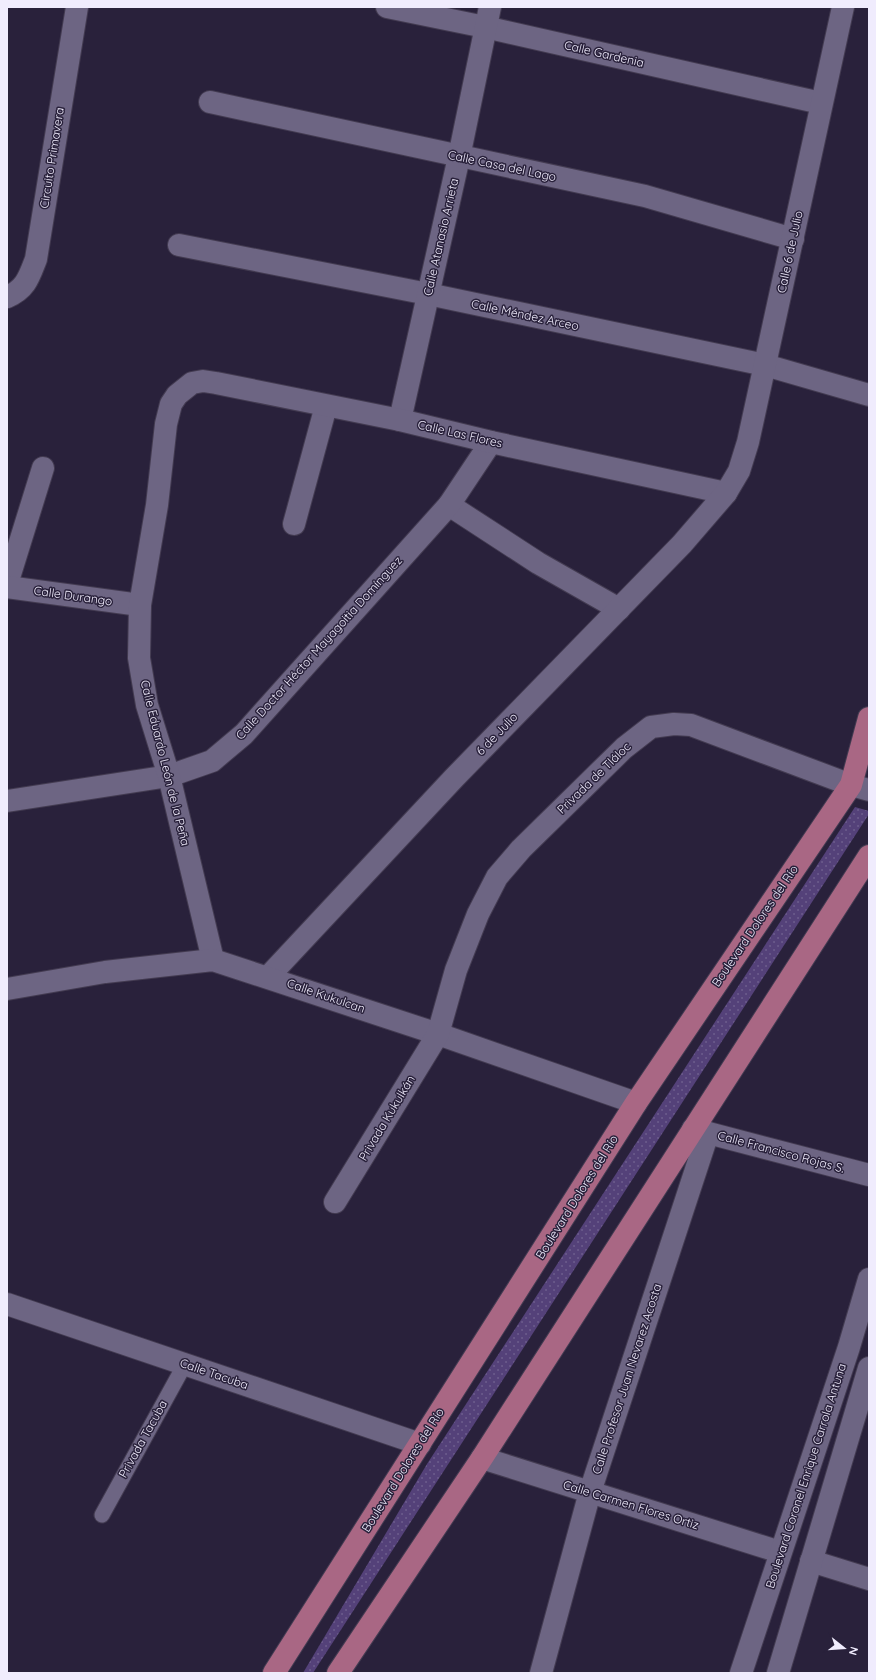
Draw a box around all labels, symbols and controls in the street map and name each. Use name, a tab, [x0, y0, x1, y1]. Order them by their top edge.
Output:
street label: Calle Gardenia	[563, 37, 646, 70]
street label: Circuito Primavera	[36, 106, 67, 210]
street label: Calle Casa del Lago	[447, 147, 558, 184]
street label: Calle Atanasio Arrieta	[420, 177, 461, 297]
street label: Calle 6 de Julio	[773, 209, 806, 294]
street label: Calle Méndez Arceo	[470, 296, 580, 333]
street label: Calle Las Flores	[416, 416, 504, 451]
street label: Calle Doctor Héctor Mayagoitia Domínguez	[232, 553, 405, 742]
street label: Calle Durango	[33, 583, 113, 608]
street label: Calle Eduardo León de la Peña	[138, 678, 193, 847]
street label: 6 de Julio	[473, 709, 521, 758]
street label: Privada de Tláloc	[554, 739, 634, 817]
street label: Boulevard Dolores del Río	[708, 862, 801, 989]
street label: Calle Kukulcan	[285, 975, 367, 1016]
street label: Privada Kukulkán	[355, 1072, 418, 1163]
street label: Calle Francisco Rojas S.	[716, 1127, 846, 1176]
street label: Boulevard Dolores del Río	[532, 1132, 621, 1262]
street label: Calle Profesor Juan Nevarez Acosta	[589, 1282, 664, 1476]
street label: Calle Tacuba	[178, 1355, 250, 1392]
street label: Boulevard Coronel Enrique Carrola Antuna	[762, 1361, 849, 1590]
street label: Privada Tacuba	[115, 1397, 170, 1480]
street label: Boulevard Dolores del Río	[358, 1405, 447, 1535]
street label: Calle Carmen Flores Ortiz	[561, 1477, 701, 1532]
north arrow	[824, 1628, 864, 1668]
text: N	[846, 1645, 861, 1657]

